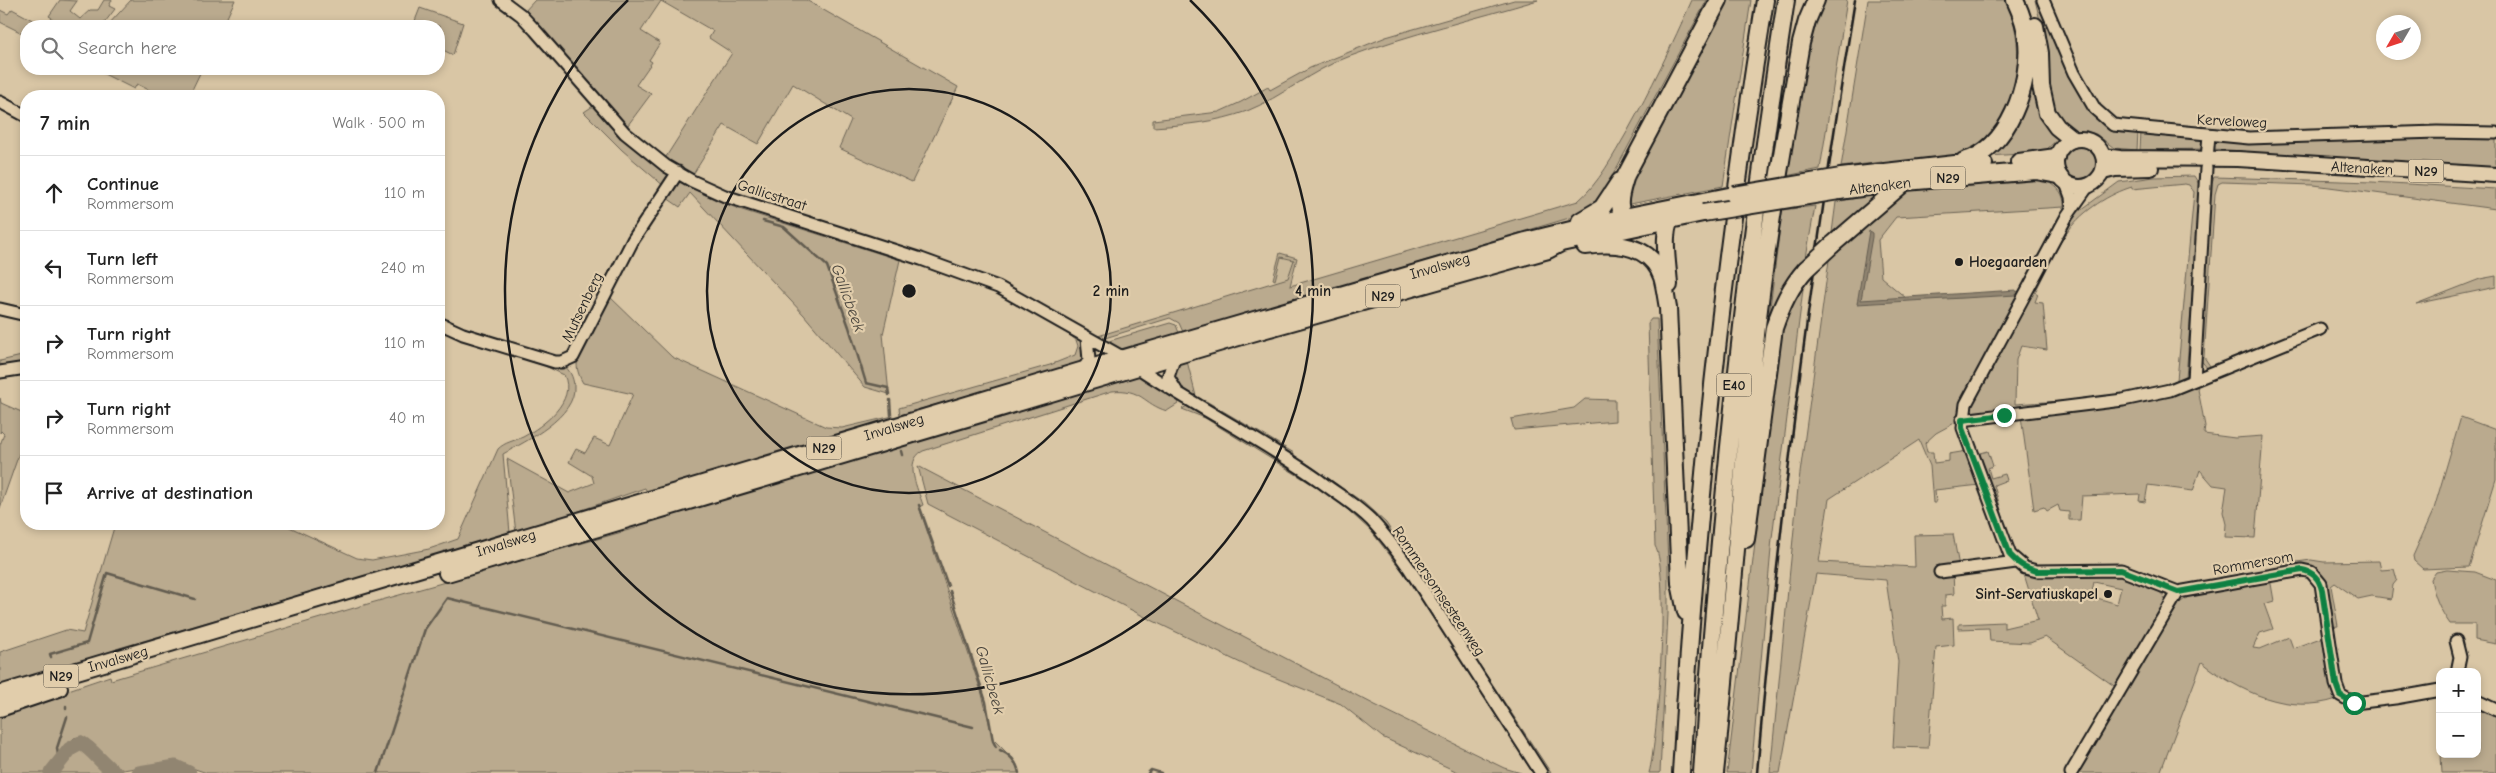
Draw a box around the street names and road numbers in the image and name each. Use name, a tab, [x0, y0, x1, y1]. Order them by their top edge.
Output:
street label: Kerveloweg	[2196, 110, 2268, 132]
street label: Altenaken	[2330, 157, 2394, 179]
road number: N29	[2408, 160, 2444, 182]
road number: N29	[1930, 167, 1966, 190]
street label: Altenaken	[1848, 173, 1912, 199]
street label: Gallicstraat	[735, 175, 810, 215]
street label: Invalsweg	[1408, 249, 1472, 283]
street label: Mutsenberg	[557, 269, 607, 345]
road number: N29	[1366, 284, 1400, 308]
road number: E40	[1716, 374, 1752, 396]
street label: Invalsweg	[862, 409, 926, 445]
road number: N29	[806, 436, 842, 459]
street label: Rommersomsesteenweg	[1389, 523, 1489, 659]
street label: Invalsweg	[474, 525, 538, 561]
street label: Rommersom	[2211, 547, 2295, 579]
street label: Invalsweg	[86, 642, 150, 676]
road number: N29	[44, 664, 78, 688]

